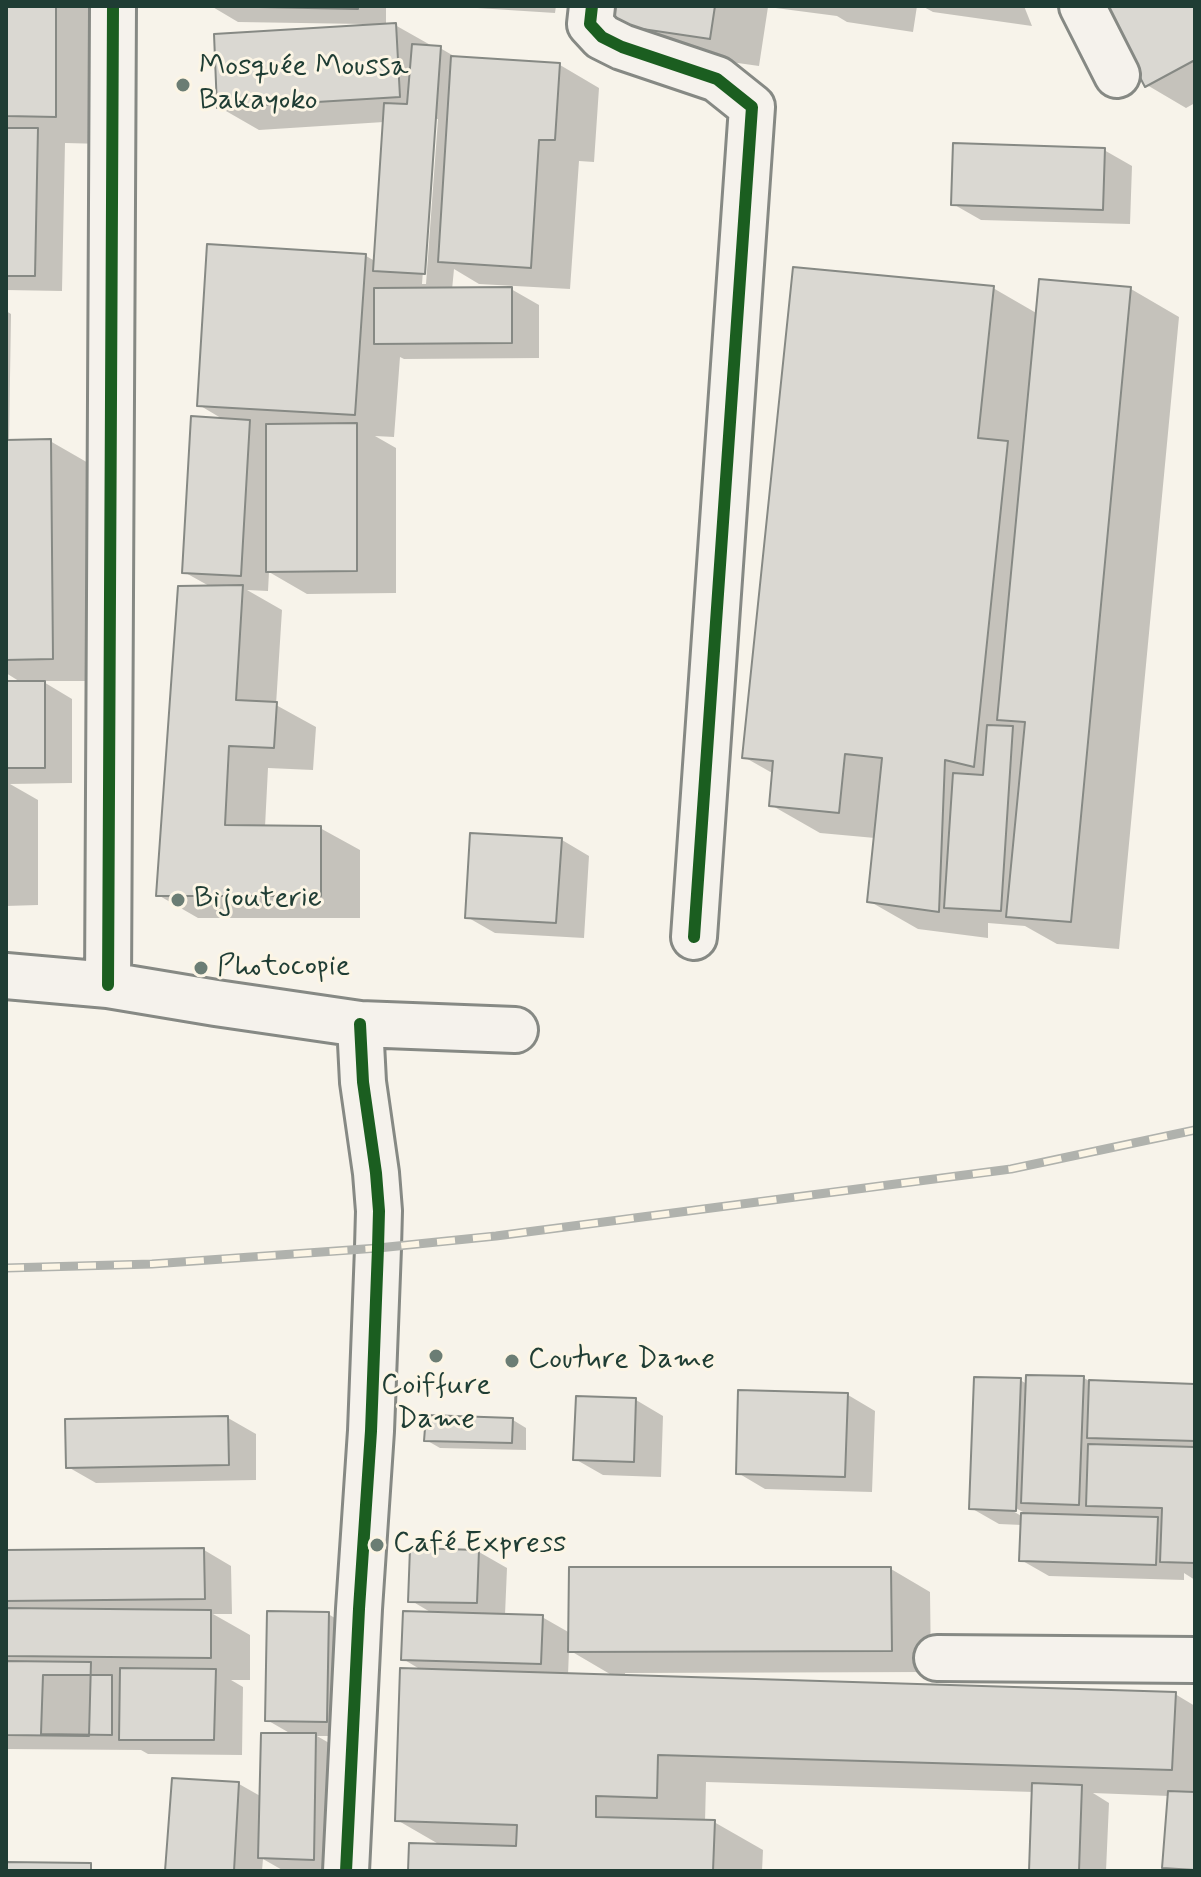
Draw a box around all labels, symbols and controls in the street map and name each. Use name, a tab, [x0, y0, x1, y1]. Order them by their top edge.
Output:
place label: Mosquée Moussa Bakayoko	[199, 50, 409, 120]
marker: Mosquée Moussa Bakayoko	[174, 76, 192, 94]
place label: Bijouterie	[194, 882, 322, 918]
marker: Bijouterie	[169, 891, 187, 909]
place label: Photocopie	[217, 950, 350, 986]
marker: Photocopie	[192, 959, 210, 977]
place label: Couture Dame	[528, 1343, 715, 1379]
marker: Coiffure Dame	[427, 1347, 445, 1365]
marker: Couture Dame	[503, 1352, 521, 1370]
place label: Coiffure Dame	[381, 1369, 491, 1440]
place label: Café Express	[393, 1527, 566, 1563]
marker: Café Express	[368, 1536, 386, 1554]

